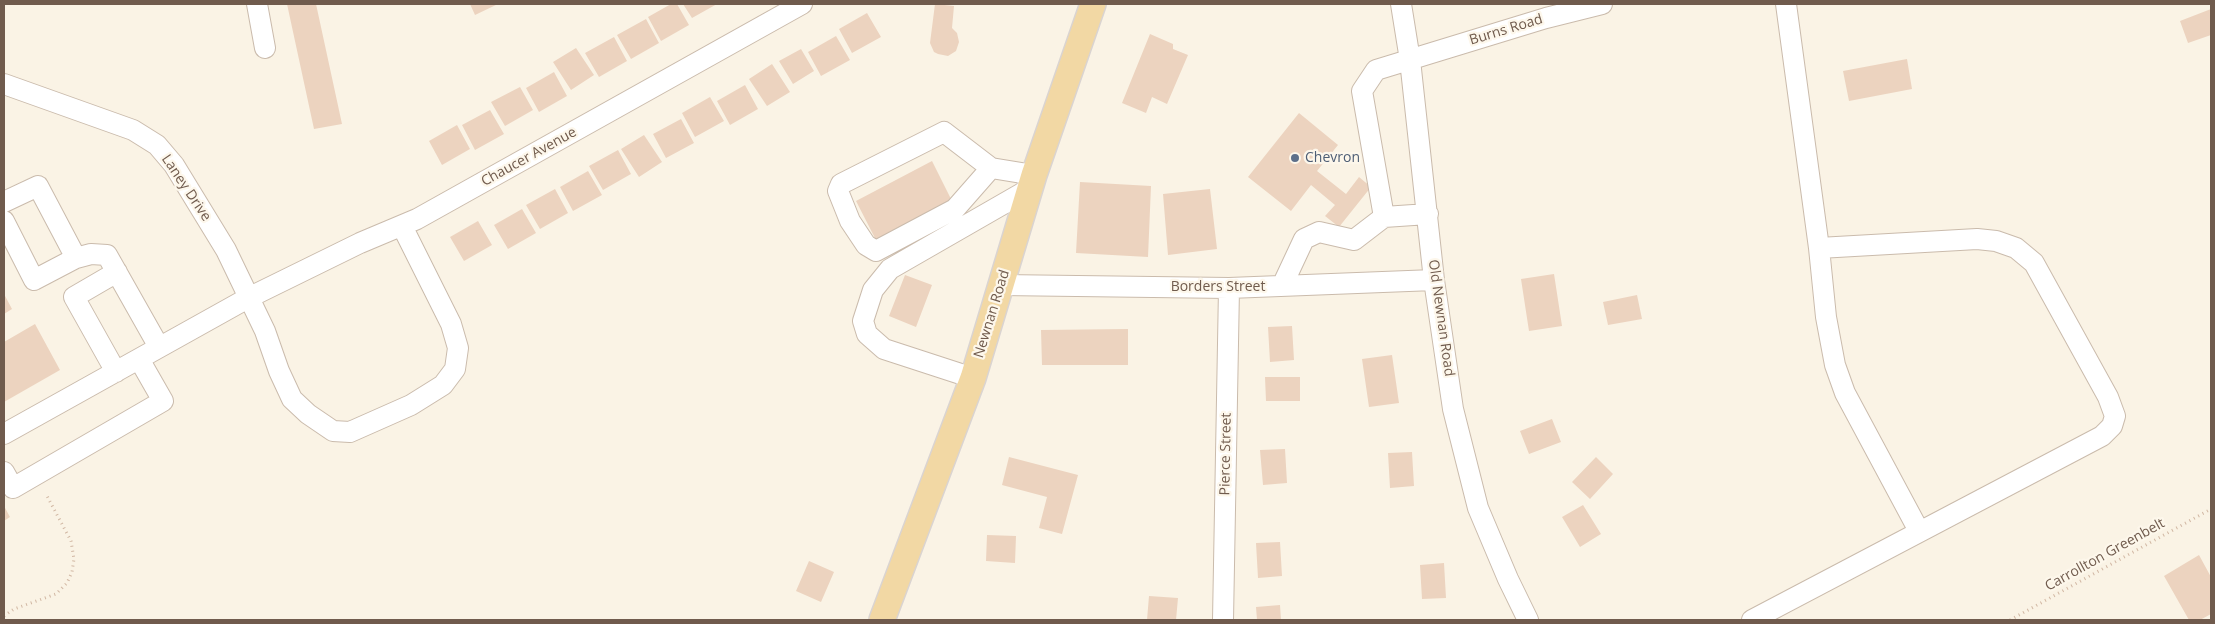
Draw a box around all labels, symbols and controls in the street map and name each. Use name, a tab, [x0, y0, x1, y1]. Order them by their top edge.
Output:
street label: Burns Road	[1467, 11, 1545, 49]
street label: Chaucer Avenue	[478, 124, 580, 190]
place label: Chevron	[1305, 150, 1360, 166]
street label: Laney Drive	[158, 152, 214, 224]
marker: Chevron	[1289, 152, 1301, 164]
street label: Old Newnan Road	[1424, 258, 1458, 378]
street label: Newnan Road	[971, 268, 1013, 360]
street label: Borders Street	[1171, 279, 1265, 295]
street label: Pierce Street	[1217, 412, 1235, 496]
street label: Carrollton Greenbelt	[2042, 515, 2168, 595]

